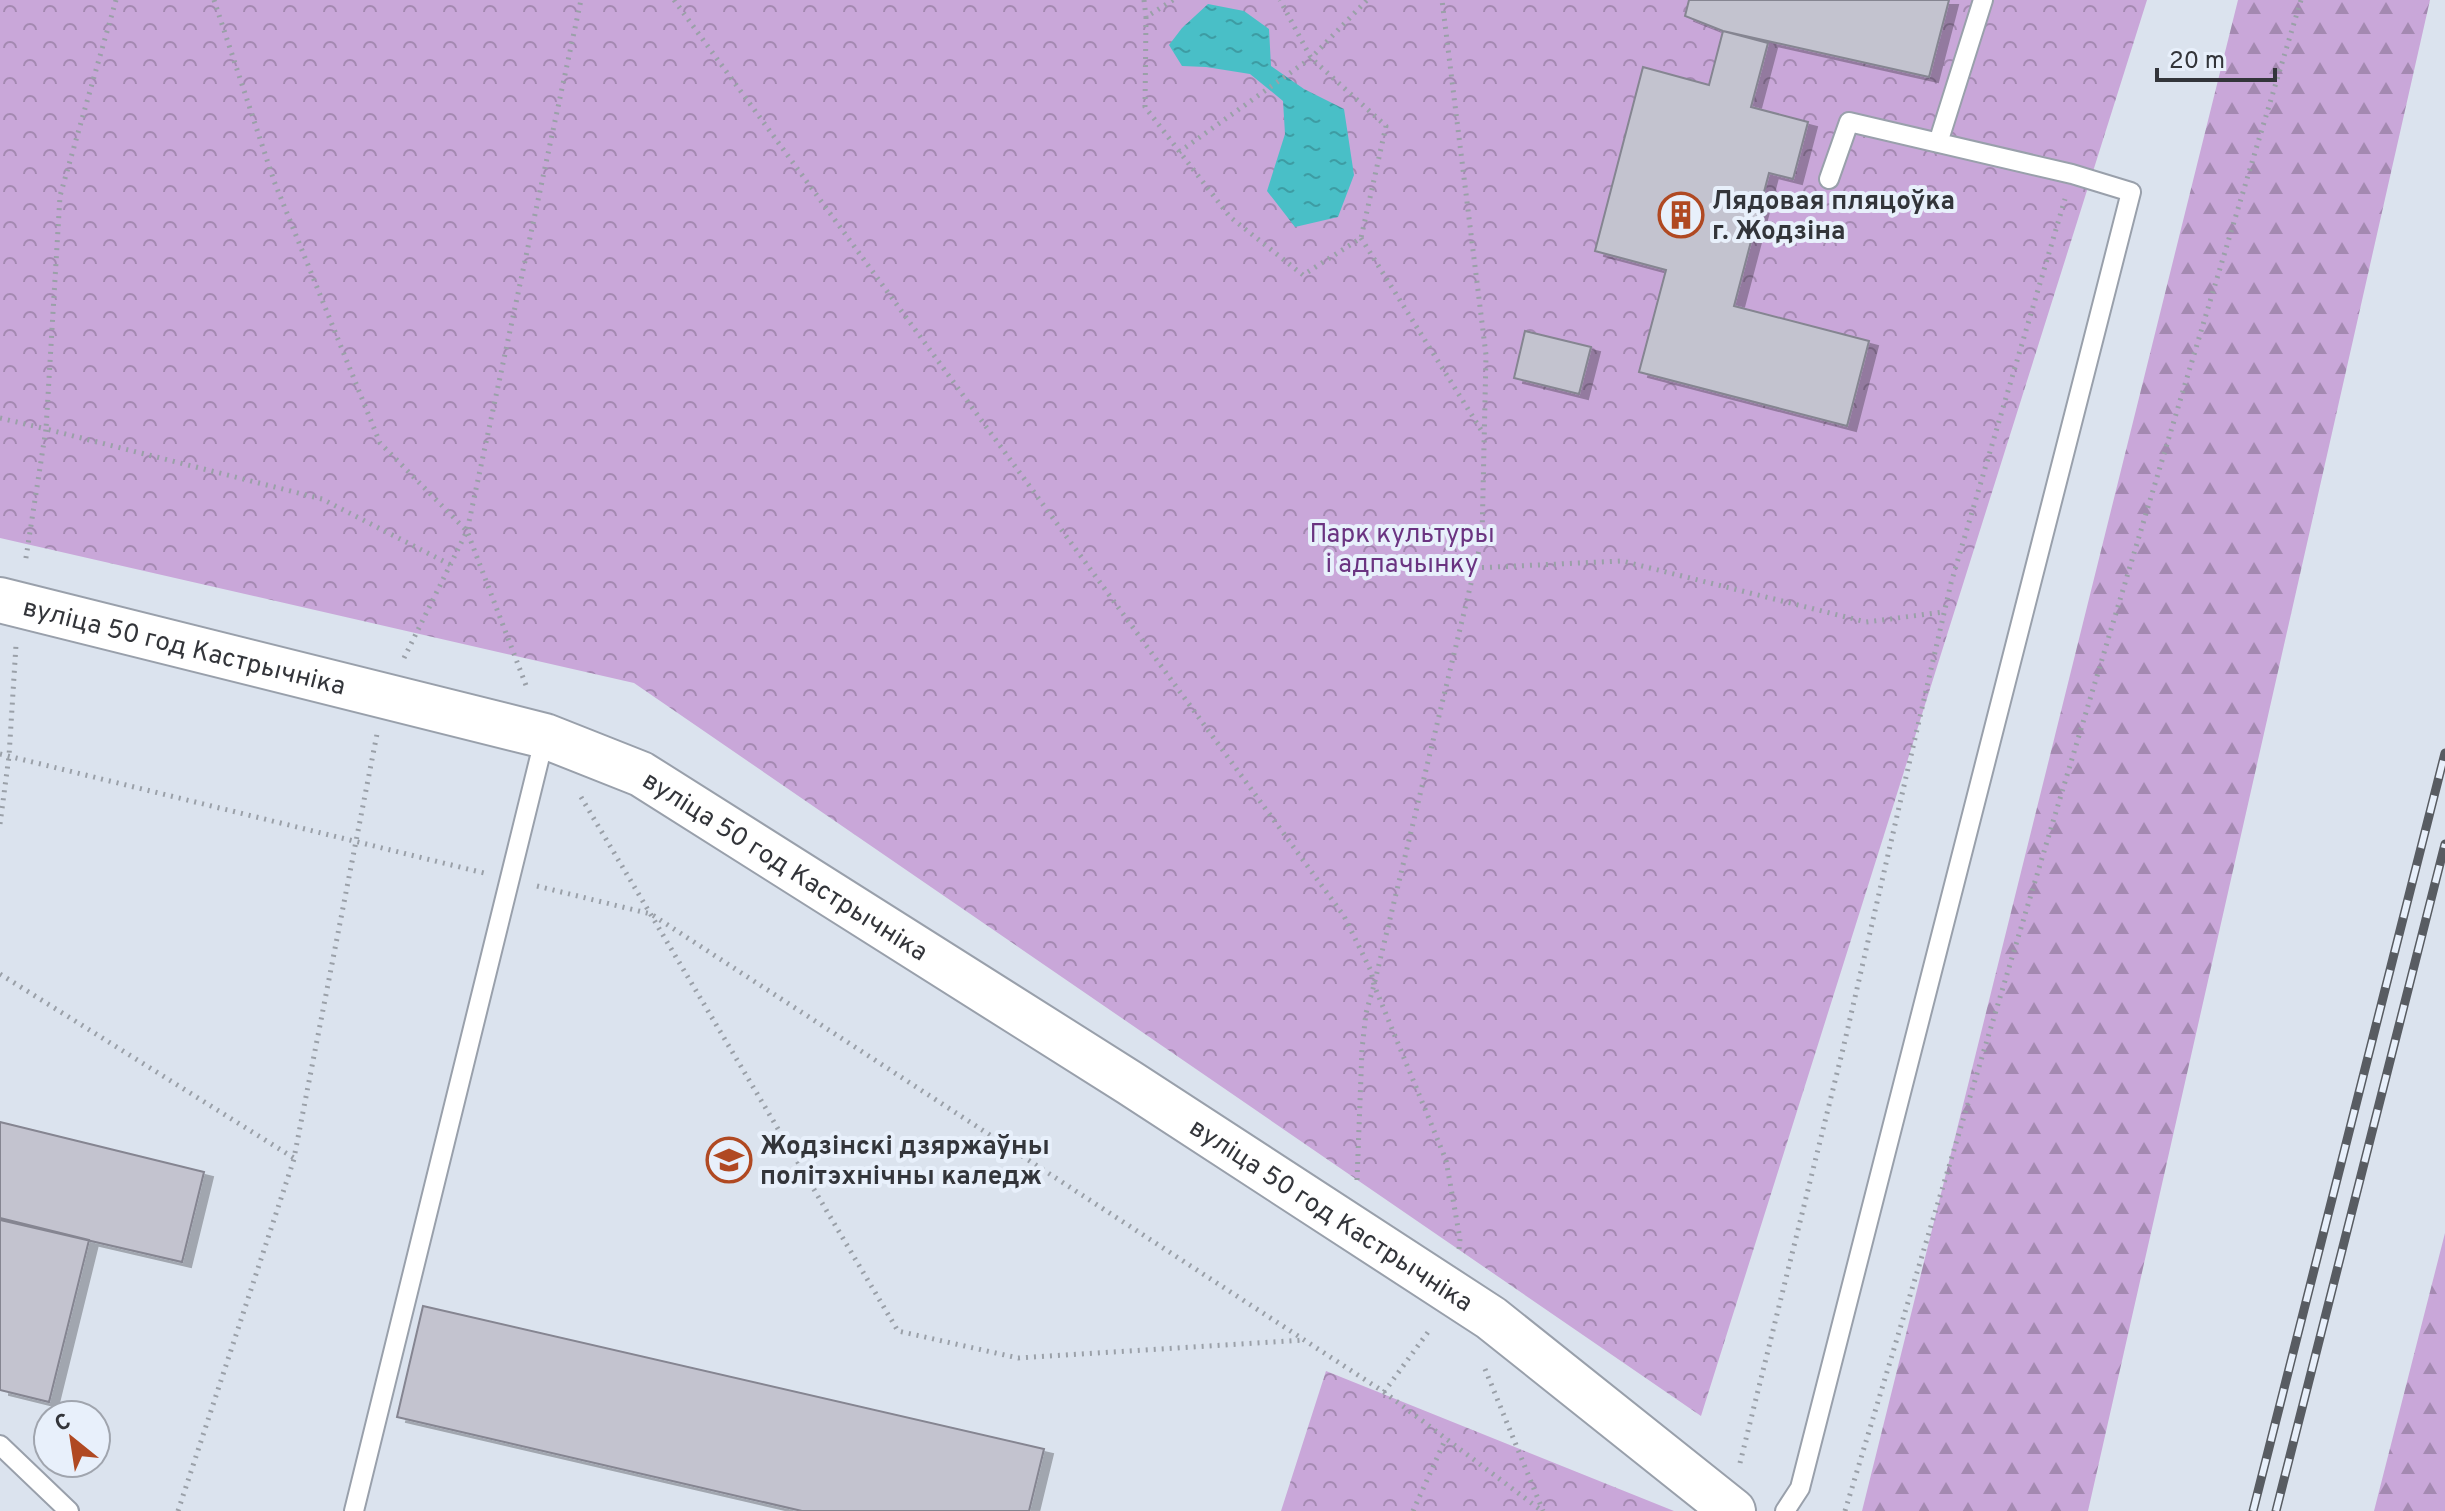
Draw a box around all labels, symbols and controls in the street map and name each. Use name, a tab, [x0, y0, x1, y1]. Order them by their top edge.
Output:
scale bar	[2157, 32, 2275, 82]
text: 20 m	[2169, 47, 2225, 77]
place label: Лядовая пляцоўка г. Жодзіна	[1712, 186, 1955, 249]
building icon: Лядовая пляцоўка г. Жодзіна	[1657, 191, 1705, 239]
park label: Парк культуры і адпачынку	[1309, 519, 1495, 582]
street label: вуліца 50 год Кастрычніка	[19, 592, 349, 705]
street label: вуліца 50 год Кастрычніка	[635, 765, 933, 970]
street label: вуліца 50 год Кастрычніка	[1182, 1112, 1478, 1321]
place label: Жодзінскі дзяржаўны політэхнічны каледж	[760, 1131, 1050, 1194]
school or university icon: Жодзінскі дзяржаўны політэхнічны каледж	[705, 1136, 753, 1184]
north arrow	[32, 1399, 112, 1479]
text: С	[50, 1409, 76, 1439]

